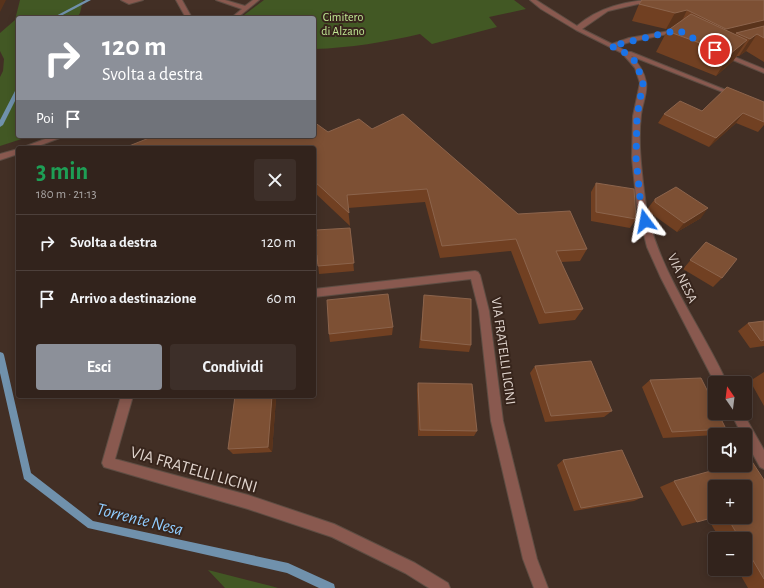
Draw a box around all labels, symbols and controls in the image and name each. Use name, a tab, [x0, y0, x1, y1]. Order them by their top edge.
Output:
park label: Cimitero di Alzano	[321, 11, 365, 37]
icon: right	[36, 32, 88, 84]
text: 120 m	[102, 33, 167, 61]
pin	[698, 33, 732, 67]
icon: arrive	[704, 39, 726, 61]
text: Svolta a destra	[102, 66, 203, 84]
icon: arrive	[62, 108, 84, 130]
text: Poi	[36, 111, 54, 126]
button: close	[254, 159, 296, 201]
text: 3 min	[36, 160, 88, 184]
text: 180 m · 21:13	[36, 188, 97, 201]
position arrow	[624, 200, 666, 242]
icon: right	[36, 232, 58, 254]
text: Svolta a destra	[70, 235, 157, 250]
text: 120 m	[262, 235, 296, 250]
street label: VIA NESA	[665, 251, 700, 305]
icon: arrive	[36, 288, 58, 310]
text: Arrivo a destinazione	[70, 291, 196, 306]
text: 60 m	[267, 291, 296, 306]
street label: VIA FRATELLI LICINI	[489, 297, 517, 406]
button: Esci	[36, 344, 162, 390]
button: Condividi	[170, 344, 296, 390]
north arrow	[708, 376, 752, 420]
map controls	[708, 376, 752, 576]
button: sound	[708, 428, 752, 472]
street label: VIA FRATELLI LICINI	[128, 443, 259, 496]
button: +	[708, 480, 752, 524]
water label: Torrente Nesa	[95, 501, 185, 539]
button: −	[708, 532, 752, 576]

